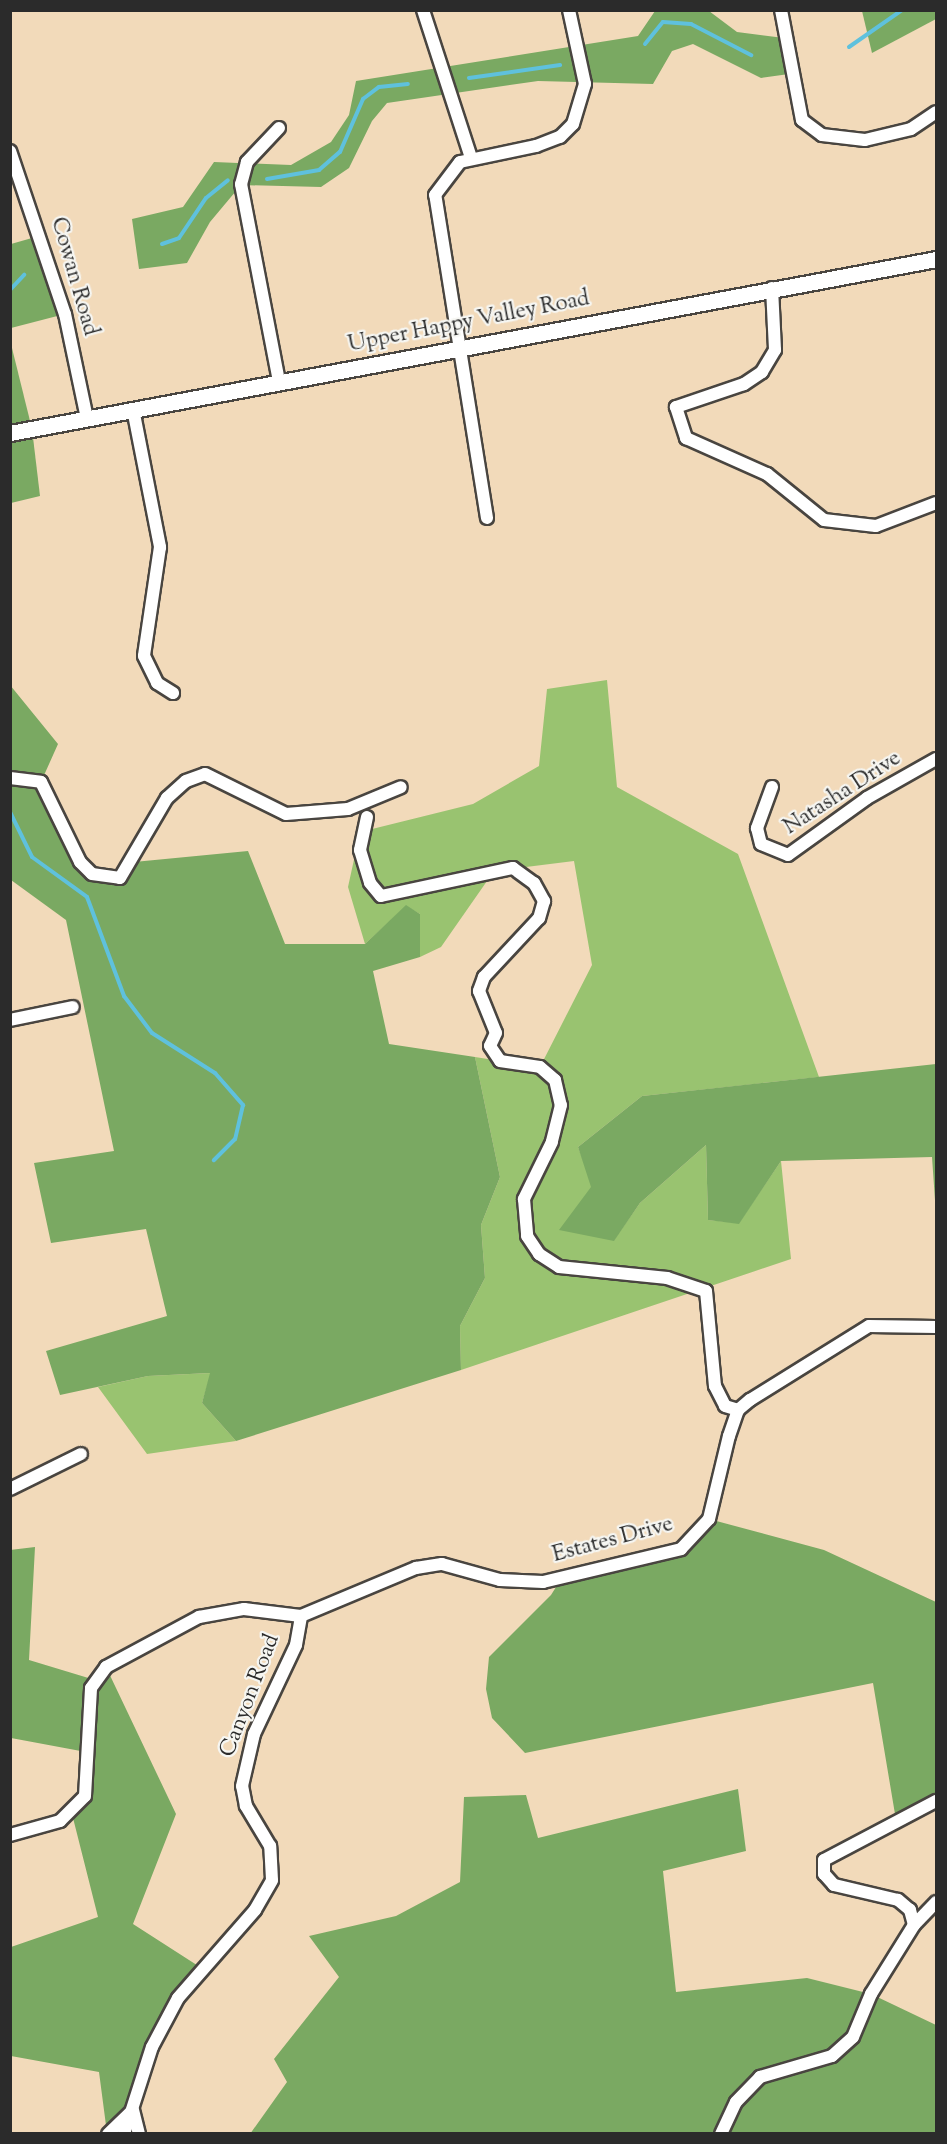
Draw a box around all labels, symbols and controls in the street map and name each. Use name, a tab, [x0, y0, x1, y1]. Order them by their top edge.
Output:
street label: Cowan Road	[43, 215, 103, 339]
street label: Upper Happy Valley Road	[346, 287, 592, 359]
street label: Natasha Drive	[779, 746, 907, 842]
street label: Estates Drive	[550, 1512, 676, 1570]
street label: Canyon Road	[215, 1631, 287, 1761]

